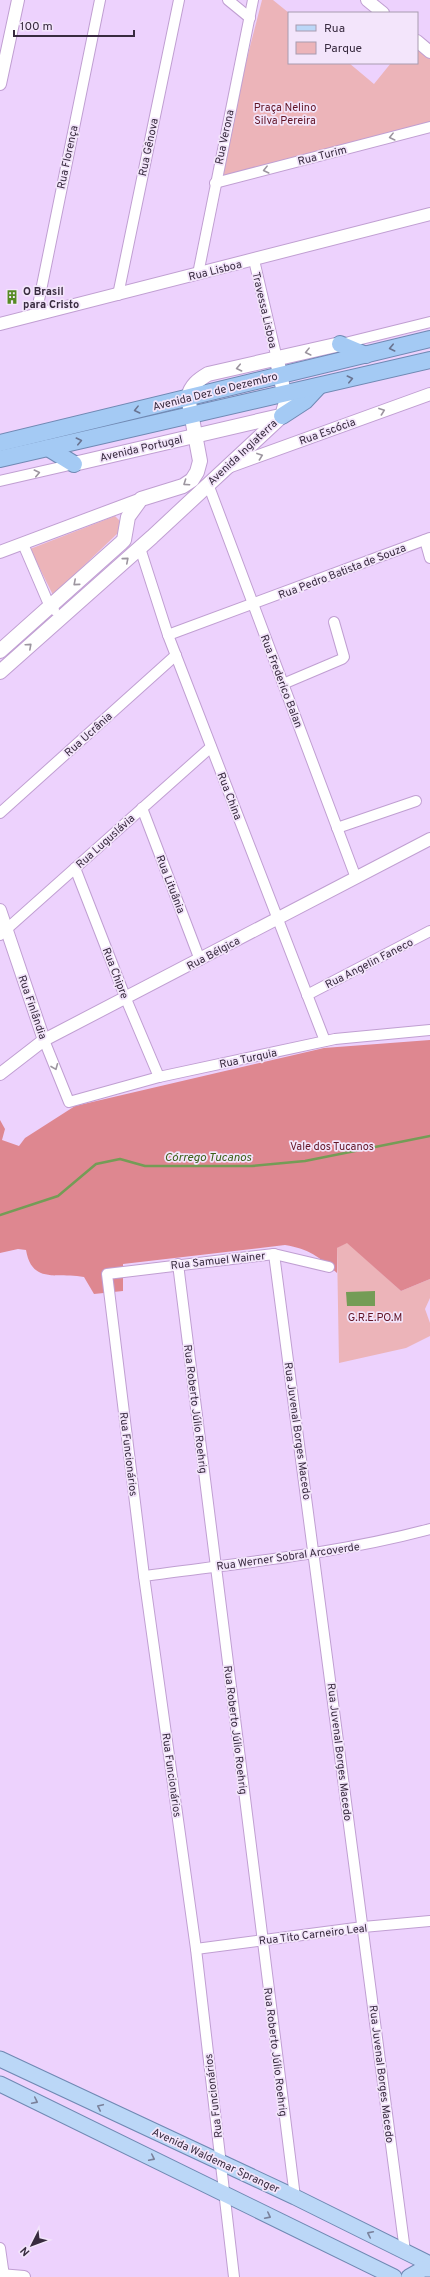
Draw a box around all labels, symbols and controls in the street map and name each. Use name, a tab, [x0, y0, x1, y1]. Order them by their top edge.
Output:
scale bar	[14, 12, 134, 38]
legend	[288, 12, 418, 64]
text: 100 m	[20, 19, 53, 35]
text: Rua	[324, 21, 345, 37]
text: Parque	[324, 41, 362, 57]
park label: Praça Nelino Silva Pereira	[254, 101, 316, 128]
street label: Rua Verona	[212, 108, 238, 166]
street label: Rua Gênova	[136, 117, 162, 177]
street label: Rua Florença	[54, 124, 82, 190]
one-way arrow	[389, 132, 396, 141]
street label: Rua Turim	[296, 143, 348, 169]
one-way arrow	[263, 165, 270, 173]
street label: Rua Lisboa	[187, 258, 243, 284]
street label: Travessa Lisboa	[248, 271, 280, 350]
place label: O Brasil para Cristo	[23, 285, 79, 312]
building icon: O Brasil para Cristo	[4, 289, 20, 305]
one-way arrow	[389, 344, 395, 352]
one-way arrow	[305, 347, 311, 355]
one-way arrow	[236, 363, 242, 371]
street label: Avenida Dez de Dezembro	[151, 370, 279, 414]
one-way arrow	[346, 375, 353, 384]
one-way arrow	[133, 405, 140, 413]
one-way arrow	[379, 407, 386, 416]
street label: Rua Escócia	[297, 415, 358, 449]
street label: Avenida Inglaterra	[205, 417, 281, 489]
street label: Avenida Portugal	[98, 433, 184, 465]
one-way arrow	[76, 437, 82, 445]
one-way arrow	[256, 452, 263, 460]
one-way arrow	[34, 469, 40, 477]
one-way arrow	[183, 478, 190, 486]
street label: Rua Pedro Batista de Souza	[277, 541, 408, 603]
one-way arrow	[122, 557, 129, 564]
one-way arrow	[73, 578, 81, 586]
street label: Rua Frederico Balan	[257, 633, 305, 730]
one-way arrow	[24, 643, 32, 650]
street label: Rua Ucrânia	[62, 709, 116, 760]
street label: Rua China	[214, 771, 245, 822]
street label: Rua Luguslávia	[73, 812, 138, 872]
street label: Rua Lituânia	[153, 853, 188, 916]
street label: Rua Bélgica	[185, 934, 243, 974]
street label: Rua Angelin Faneco	[323, 936, 416, 992]
street label: Rua Chipre	[99, 946, 131, 1001]
street label: Rua Finlândia	[15, 973, 50, 1041]
street label: Rua Turquia	[218, 1046, 279, 1072]
one-way arrow	[50, 1063, 58, 1071]
park label: Vale dos Tucanos	[290, 1140, 374, 1154]
water label: Córrego Tucanos	[165, 1150, 252, 1166]
street label: Rua Samuel Wainer	[170, 1249, 267, 1273]
park label: G.R.E.PO.M	[348, 1311, 402, 1325]
street label: Rua Roberto Júlio Roehrig	[180, 1344, 210, 1474]
street label: Rua Juvenal Borges Macedo	[280, 1361, 314, 1501]
street label: Rua Funcionários	[116, 1411, 140, 1497]
street label: Rua Werner Sobral Arcoverde	[216, 1540, 361, 1574]
street label: Rua Roberto Júlio Roehrig	[220, 1665, 250, 1795]
street label: Rua Juvenal Borges Macedo	[324, 1682, 354, 1822]
street label: Rua Funcionários	[158, 1732, 184, 1818]
street label: Rua Tito Carneiro Leal	[258, 1921, 368, 1949]
street label: Rua Roberto Júlio Roehrig	[260, 1987, 290, 2117]
street label: Rua Juvenal Borges Macedo	[366, 2004, 396, 2144]
street label: Rua Funcionários	[202, 2053, 226, 2139]
one-way arrow	[31, 2096, 38, 2104]
one-way arrow	[97, 2104, 104, 2112]
street label: Avenida Waldemar Spranger	[149, 2125, 282, 2197]
one-way arrow	[148, 2153, 155, 2161]
one-way arrow	[264, 2211, 271, 2219]
north arrow	[12, 2225, 52, 2265]
one-way arrow	[366, 2231, 374, 2239]
text: N	[17, 2243, 33, 2259]

